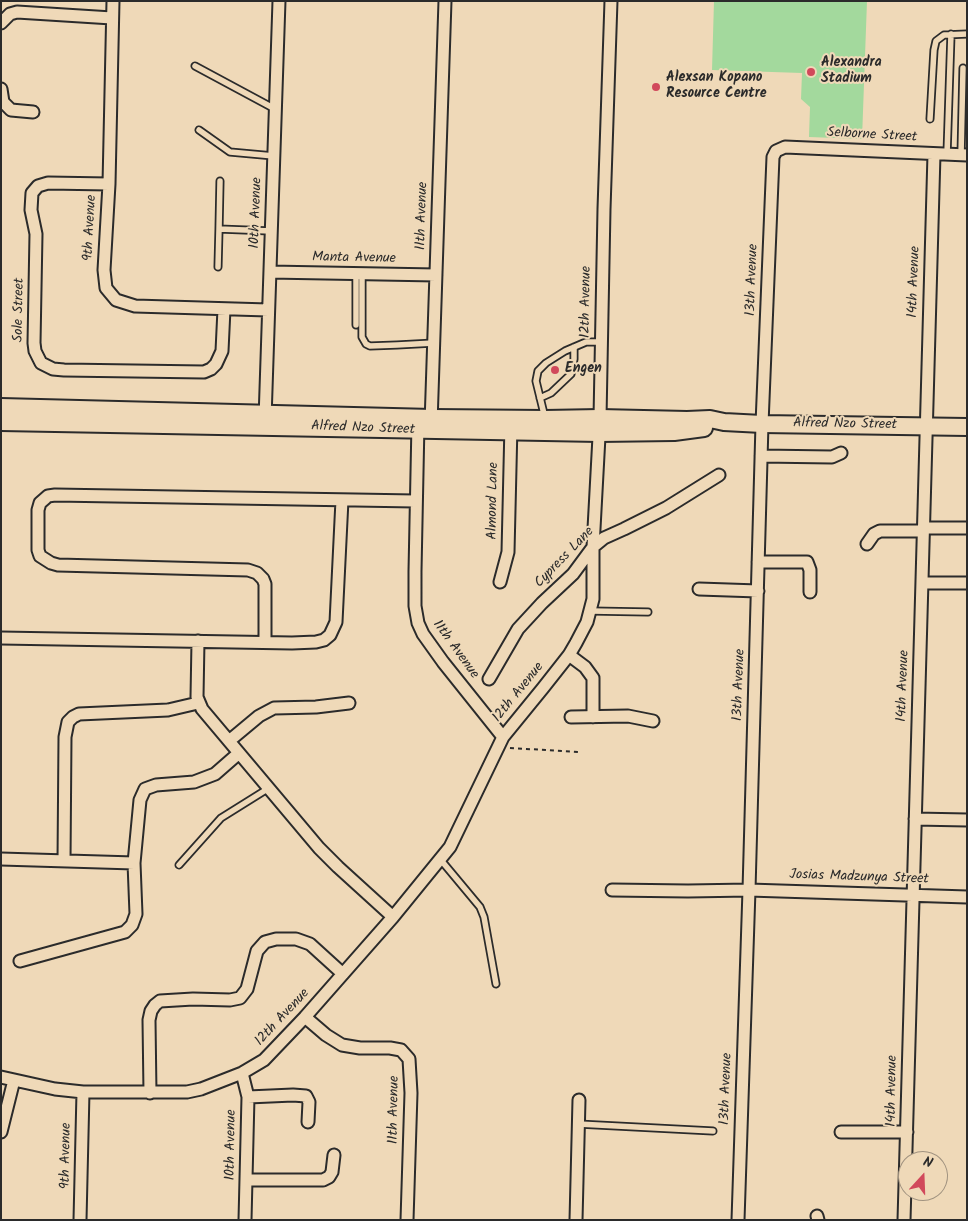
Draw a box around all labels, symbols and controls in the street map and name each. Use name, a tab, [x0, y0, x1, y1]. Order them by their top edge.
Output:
place label: Alexandra Stadium	[821, 56, 882, 88]
marker: Alexandra Stadium	[805, 66, 817, 78]
place label: Alexsan Kopano Resource Centre	[666, 71, 767, 104]
marker: Alexsan Kopano Resource Centre	[650, 81, 662, 93]
street label: Selborne Street	[826, 125, 918, 147]
street label: 10th Avenue	[247, 177, 267, 249]
street label: 11th Avenue	[413, 181, 433, 251]
street label: 9th Avenue	[81, 194, 101, 262]
street label: 13th Avenue	[743, 244, 763, 316]
street label: 14th Avenue	[905, 246, 925, 318]
street label: Manta Avenue	[312, 250, 396, 268]
street label: 12th Avenue	[578, 266, 596, 338]
street label: Sole Street	[11, 278, 29, 342]
place label: Engen	[565, 362, 602, 378]
marker: Engen	[549, 364, 561, 376]
street label: Alfred Nzo Street	[793, 416, 897, 434]
street label: Alfred Nzo Street	[311, 419, 415, 439]
street label: Almond Lane	[485, 462, 503, 540]
street label: Cypress Lane	[532, 524, 598, 592]
street label: 11th Avenue	[428, 617, 482, 683]
street label: 13th Avenue	[730, 649, 750, 721]
street label: 14th Avenue	[894, 650, 914, 722]
street label: 12th Avenue	[490, 660, 548, 726]
street label: Josias Madzunya Street	[789, 867, 929, 889]
street label: 12th Avenue	[252, 986, 314, 1050]
street label: 13th Avenue	[717, 1053, 737, 1125]
street label: 14th Avenue	[884, 1055, 902, 1127]
street label: 11th Avenue	[386, 1076, 404, 1144]
street label: 10th Avenue	[223, 1109, 241, 1181]
street label: 9th Avenue	[58, 1123, 76, 1189]
north arrow	[898, 1151, 948, 1201]
text: N	[920, 1151, 936, 1175]

